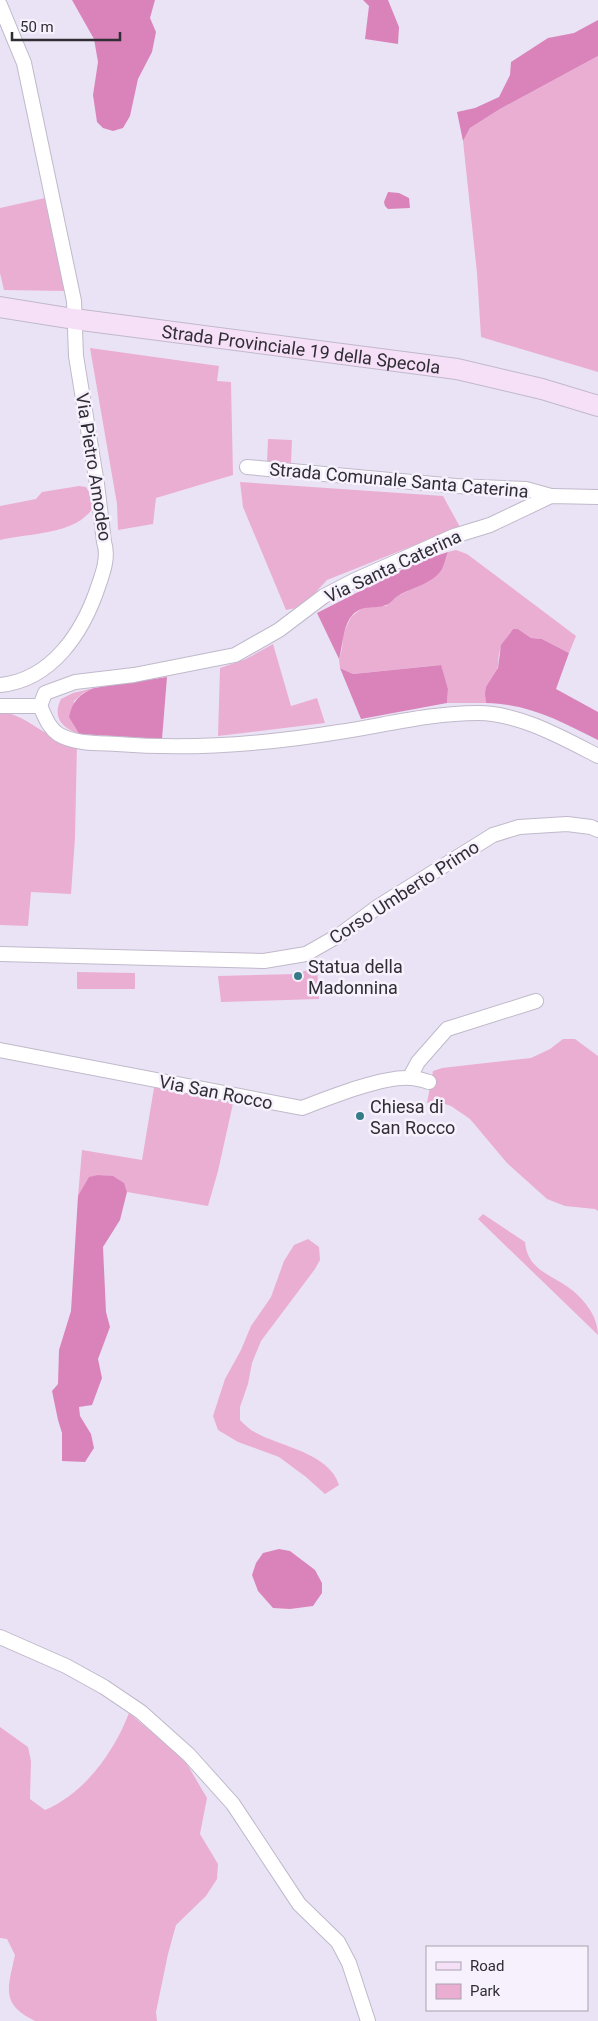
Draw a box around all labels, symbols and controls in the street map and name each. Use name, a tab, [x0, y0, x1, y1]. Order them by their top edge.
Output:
scale bar	[12, 10, 120, 42]
text: 50 m	[20, 18, 54, 36]
street label: Strada Provinciale 19 della Specola	[161, 320, 442, 377]
street label: Via Pietro Amodeo	[72, 391, 116, 543]
street label: Strada Comunale Santa Caterina	[269, 458, 529, 502]
street label: Via Santa Caterina	[322, 525, 464, 607]
street label: Corso Umberto Primo	[325, 836, 483, 948]
place label: Statua della Madonnina	[308, 956, 403, 998]
marker: Statua della Madonnina	[292, 970, 304, 982]
street label: Via San Rocco	[157, 1071, 275, 1113]
place label: Chiesa di San Rocco	[370, 1096, 455, 1138]
marker: Chiesa di San Rocco	[354, 1110, 366, 1122]
legend	[426, 1946, 588, 2011]
text: Road	[470, 1957, 504, 1975]
text: Park	[470, 1982, 501, 2000]

